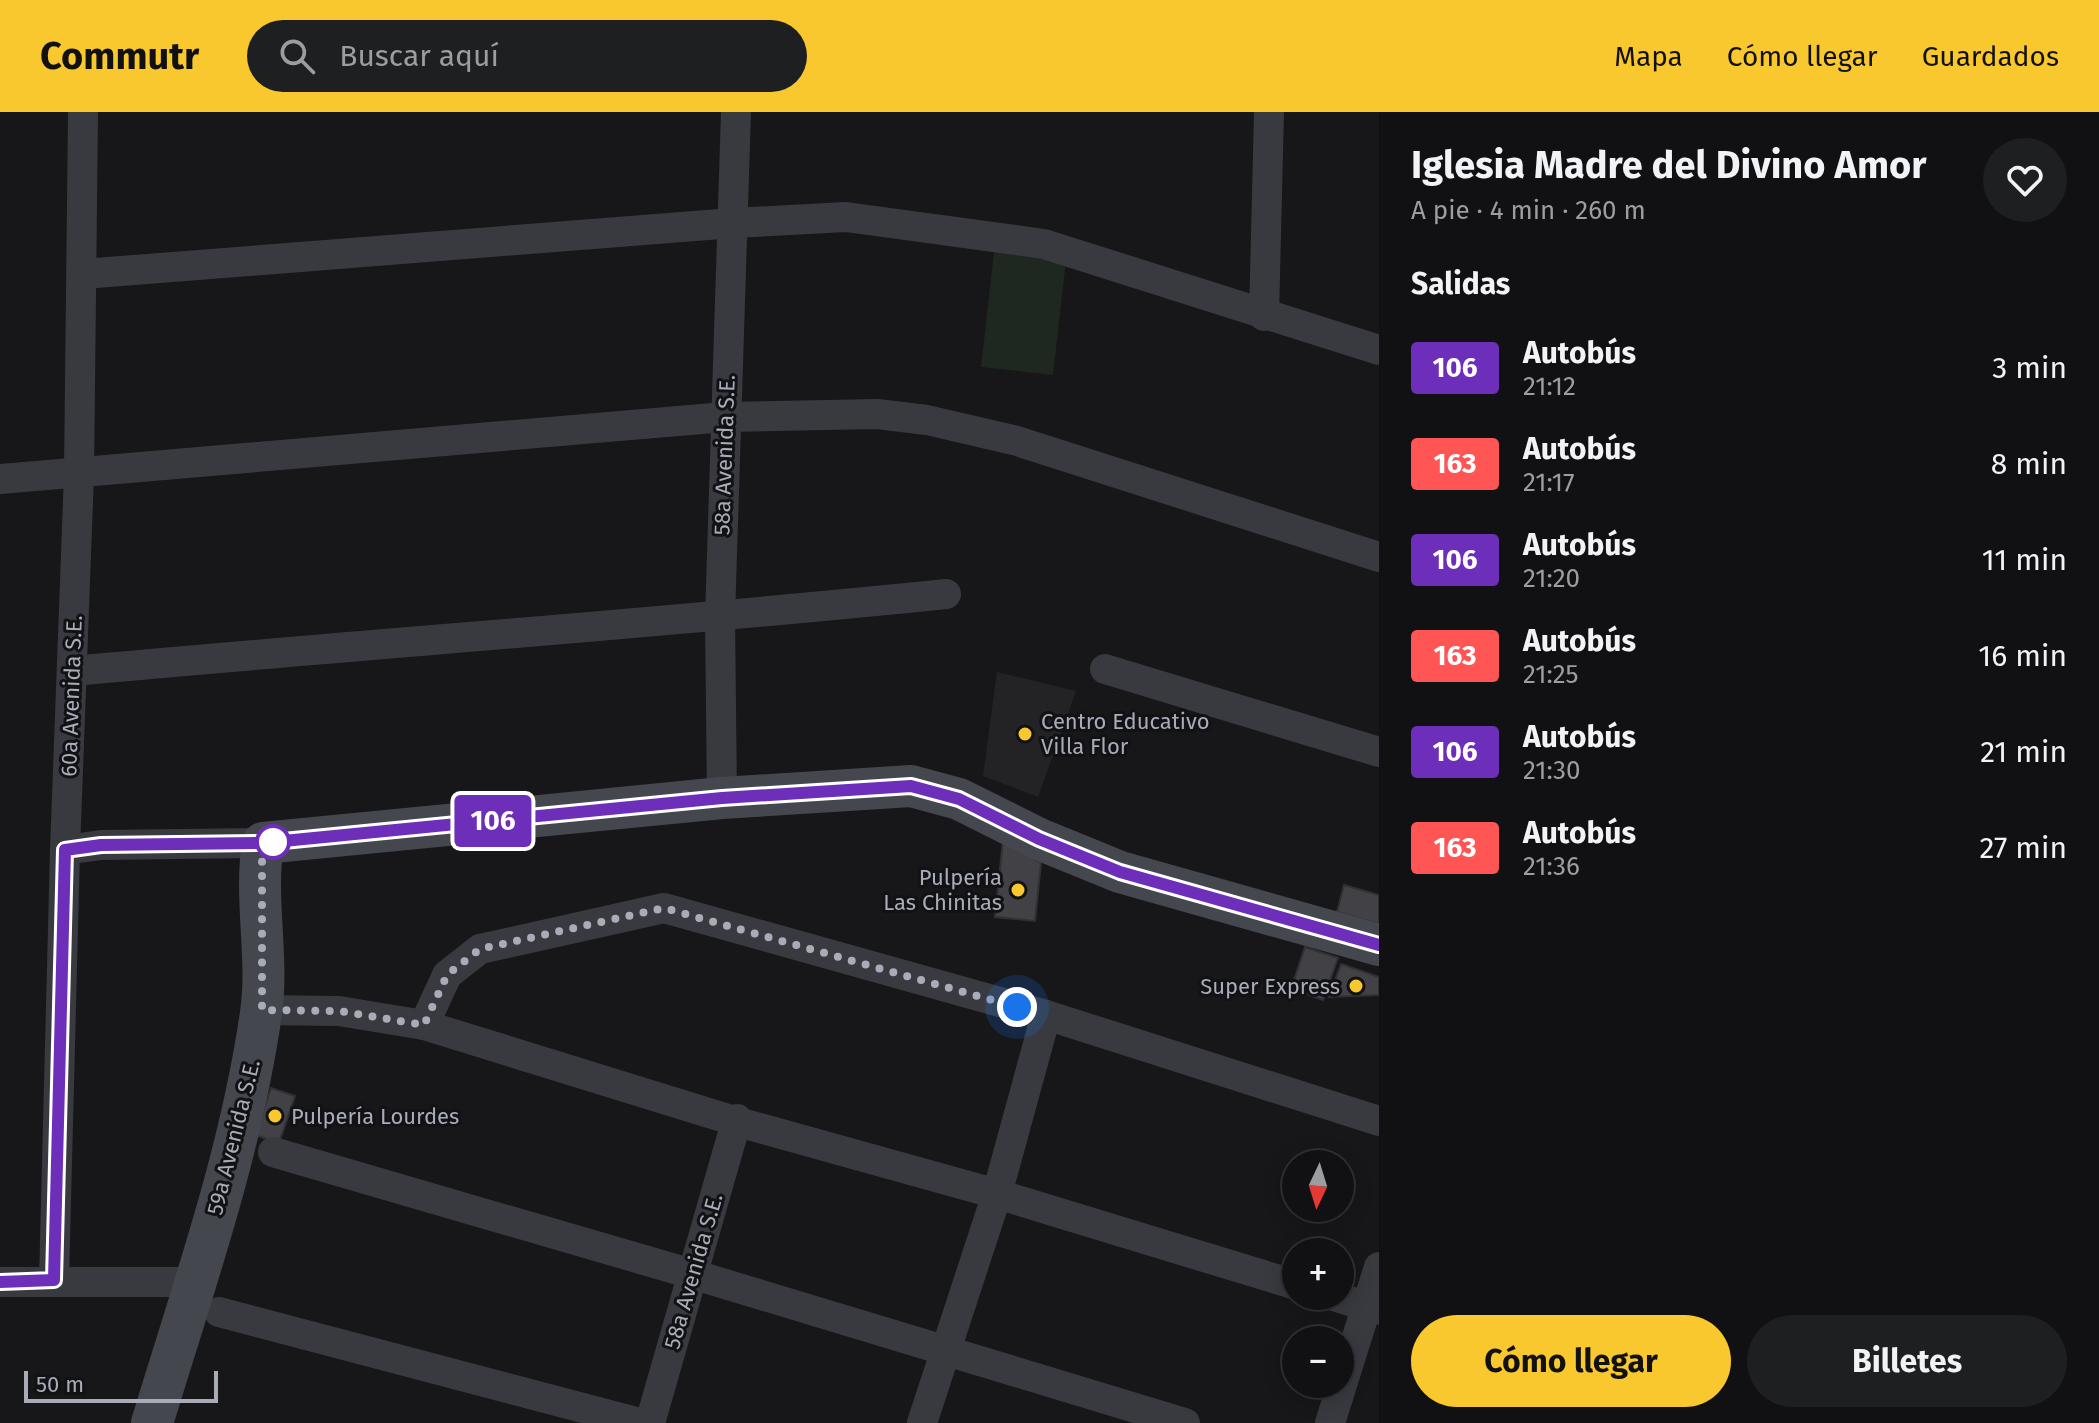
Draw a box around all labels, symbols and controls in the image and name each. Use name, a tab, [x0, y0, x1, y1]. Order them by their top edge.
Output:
search box	[247, 20, 807, 92]
text: Commutr	[40, 33, 199, 79]
icon: search	[275, 34, 319, 78]
text: Buscar aquí	[339, 38, 499, 74]
text: Mapa	[1614, 40, 1683, 73]
text: Cómo llegar	[1727, 40, 1878, 73]
text: Guardados	[1922, 40, 2059, 73]
button: heart	[1983, 138, 2067, 222]
text: Iglesia Madre del Divino Amor	[1411, 142, 1926, 188]
text: A pie · 4 min · 260 m	[1411, 195, 1646, 226]
text: Salidas	[1411, 266, 1510, 302]
text: Autobús	[1523, 335, 1636, 371]
text: 3 min	[1992, 350, 2067, 386]
text: 106	[1432, 351, 1478, 384]
text: 21:12	[1523, 371, 1576, 402]
street label: 58a Avenida S.E.	[708, 374, 741, 536]
text: Autobús	[1523, 431, 1636, 467]
text: 8 min	[1991, 446, 2067, 482]
text: 163	[1433, 447, 1477, 480]
text: 21:17	[1523, 467, 1574, 498]
text: Autobús	[1523, 527, 1636, 563]
text: 11 min	[1982, 542, 2067, 578]
text: 106	[1432, 543, 1478, 576]
text: 21:20	[1523, 563, 1580, 594]
street label: 60a Avenida S.E.	[55, 615, 88, 777]
text: Autobús	[1523, 623, 1636, 659]
text: 16 min	[1978, 638, 2067, 674]
text: 163	[1433, 639, 1477, 672]
text: 21:25	[1523, 659, 1579, 690]
place label: Centro Educativo Villa Flor	[1041, 708, 1210, 760]
text: Autobús	[1523, 719, 1636, 755]
marker: Centro Educativo Villa Flor	[1016, 725, 1034, 743]
text: 21 min	[1980, 734, 2067, 770]
text: 106	[1432, 735, 1478, 768]
text: 21:30	[1523, 755, 1580, 786]
line badge: 106	[447, 795, 539, 847]
text: 106	[470, 804, 516, 837]
text: Autobús	[1523, 815, 1636, 851]
unlabelled marker	[256, 825, 290, 859]
text: 27 min	[1979, 830, 2067, 866]
text: 163	[1433, 831, 1477, 864]
text: 21:36	[1523, 851, 1580, 882]
place label: Pulpería Las Chinitas	[883, 864, 1002, 916]
marker: Pulpería Las Chinitas	[1009, 881, 1027, 899]
place label: Super Express	[1200, 973, 1340, 1000]
marker: Super Express	[1347, 977, 1365, 995]
your location	[997, 987, 1037, 1027]
street label: 59a Avenida S.E.	[201, 1056, 266, 1218]
place label: Pulpería Lourdes	[291, 1103, 459, 1130]
marker: Pulpería Lourdes	[266, 1107, 284, 1125]
north arrow	[1282, 1150, 1354, 1222]
map controls	[1282, 1150, 1354, 1398]
street label: 58a Avenida S.E.	[658, 1190, 729, 1352]
button: +	[1282, 1238, 1354, 1310]
button: Cómo llegar	[1411, 1315, 1731, 1407]
button: Billetes	[1747, 1315, 2067, 1407]
button: −	[1282, 1326, 1354, 1398]
scale bar	[24, 1367, 218, 1403]
text: 50 m	[36, 1371, 84, 1398]

